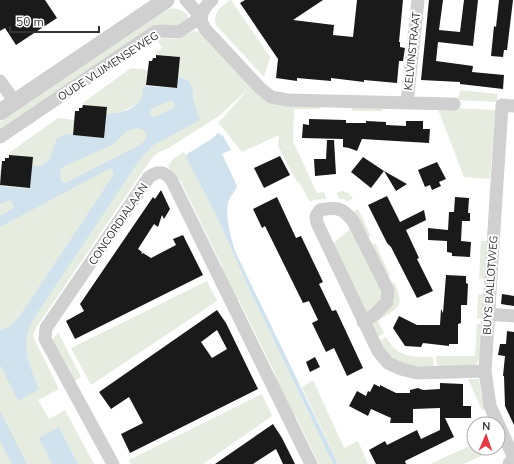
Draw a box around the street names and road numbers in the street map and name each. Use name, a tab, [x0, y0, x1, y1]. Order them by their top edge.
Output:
street label: KELVINSTRAAT	[401, 11, 424, 91]
street label: OUDE VLIJMENSEWEG	[55, 28, 162, 105]
street label: CONCORDIALAAN	[85, 180, 151, 268]
street label: BUYS BALLOTWEG	[480, 235, 501, 335]

